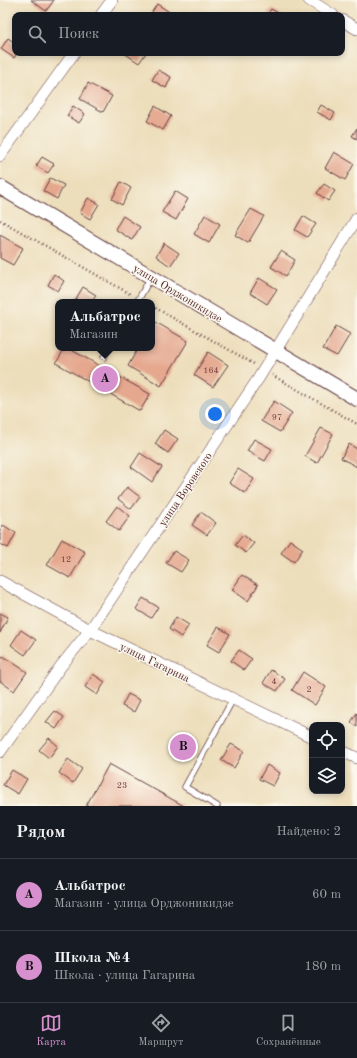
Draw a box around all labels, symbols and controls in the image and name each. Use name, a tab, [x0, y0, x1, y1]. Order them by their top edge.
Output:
search box	[12, 12, 345, 56]
icon: search	[26, 23, 48, 45]
text: Поиск	[58, 27, 99, 42]
street label: улица Орджоникидзе	[131, 263, 224, 325]
popup	[55, 299, 155, 351]
text: Альбатрос	[69, 310, 141, 325]
text: Магазин	[69, 328, 118, 341]
pin: A	[92, 364, 118, 394]
house number: 164	[203, 366, 219, 375]
your location	[205, 404, 225, 424]
house number: 97	[272, 413, 282, 422]
street label: улица Воровского	[158, 451, 215, 529]
house number: 12	[61, 555, 71, 564]
street label: улица Гагарина	[118, 642, 191, 685]
house number: 4	[271, 677, 277, 686]
house number: 2	[306, 685, 312, 694]
map controls	[309, 722, 345, 794]
button: locate	[309, 722, 345, 758]
pin: B	[170, 732, 196, 762]
button: layers	[309, 758, 345, 794]
house number: 23	[117, 781, 127, 790]
text: Рядом	[16, 824, 65, 841]
text: Найдено: 2	[277, 825, 341, 838]
text: Альбатрос	[54, 879, 126, 894]
text: A	[24, 888, 34, 901]
text: 60 m	[312, 888, 341, 901]
text: Магазин · улица Орджоникидзе	[54, 897, 234, 910]
text: Школа №4	[54, 951, 130, 966]
text: B	[24, 960, 34, 973]
text: 180 m	[304, 960, 341, 973]
text: Школа · улица Гагарина	[54, 969, 195, 982]
tab: Карта	[36, 1012, 66, 1050]
tab: Маршрут	[138, 1012, 184, 1050]
tab: Сохранённые	[256, 1012, 321, 1050]

